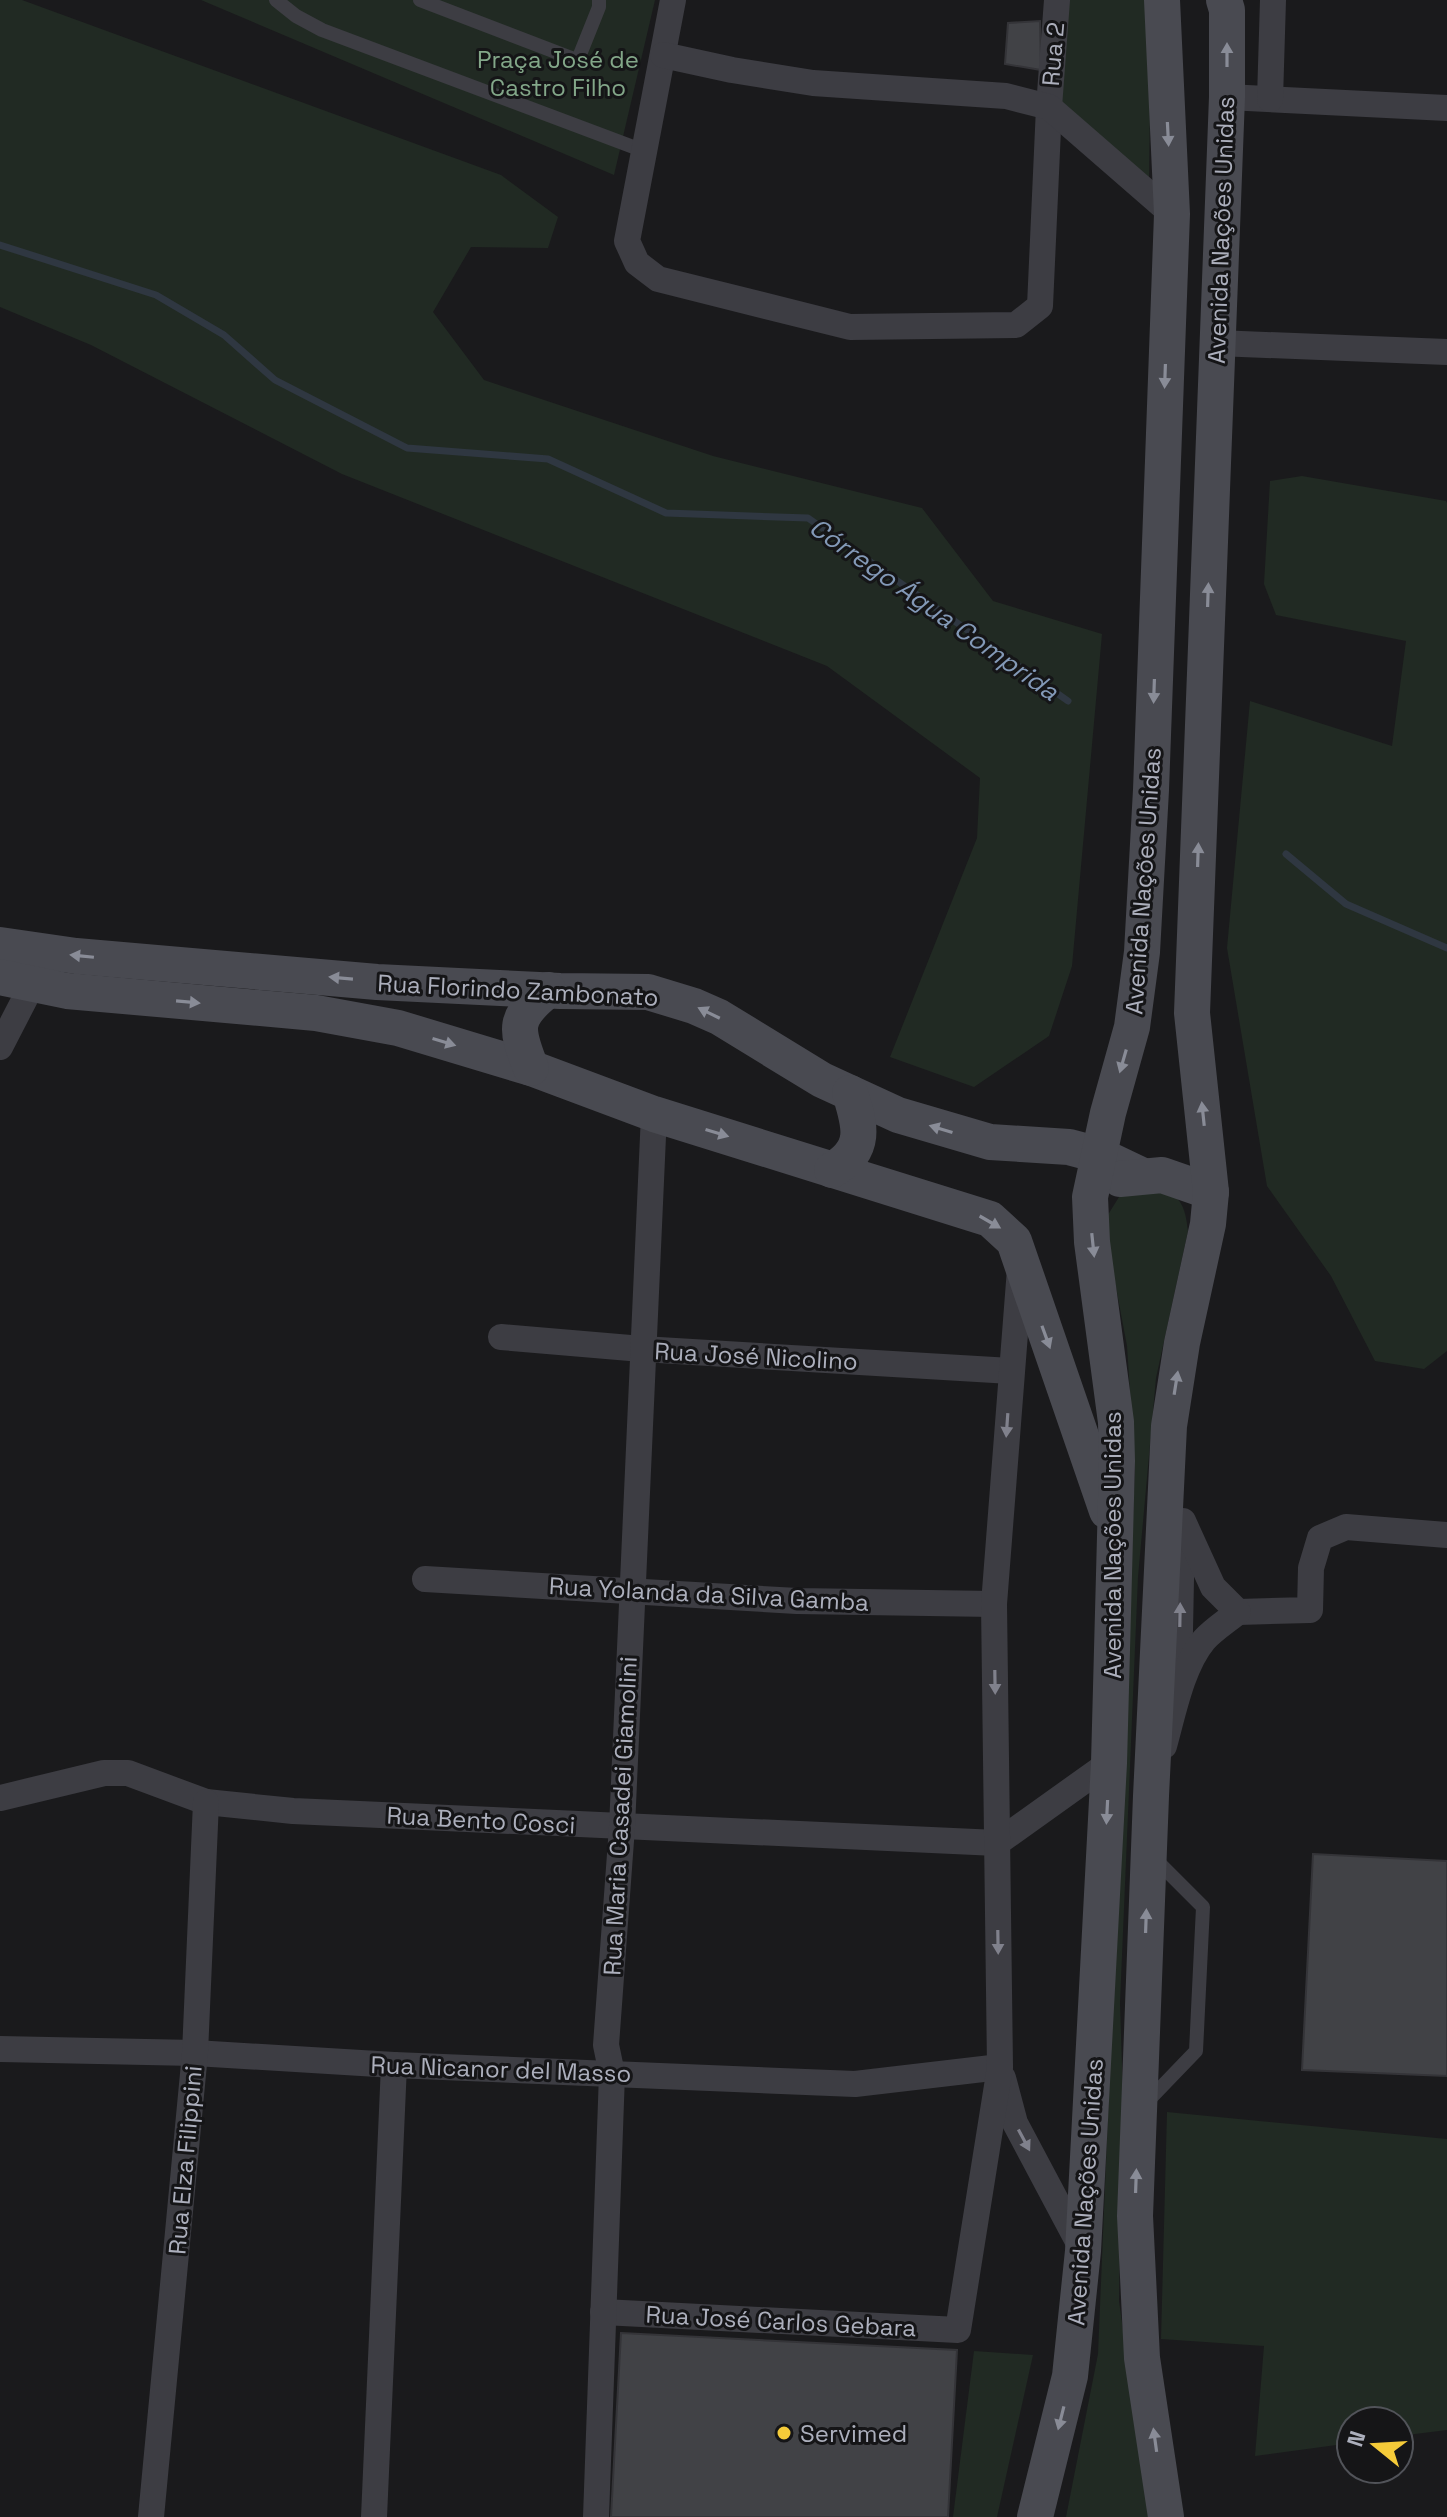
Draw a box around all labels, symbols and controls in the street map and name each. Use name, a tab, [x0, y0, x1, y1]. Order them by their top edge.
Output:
street label: Rua 2	[1035, 21, 1071, 87]
one-way arrow	[1221, 42, 1233, 67]
park label: Praça José de Castro Filho	[477, 44, 639, 103]
street label: Avenida Nações Unidas	[1201, 96, 1241, 364]
one-way arrow	[1162, 122, 1175, 147]
one-way arrow	[1159, 364, 1171, 389]
water label: Córrego Água Comprida	[803, 510, 1066, 709]
one-way arrow	[1201, 582, 1214, 607]
one-way arrow	[1148, 679, 1161, 704]
street label: Avenida Nações Unidas	[1118, 747, 1168, 1015]
one-way arrow	[1192, 842, 1205, 867]
one-way arrow	[69, 949, 94, 962]
street label: Rua Florindo Zambonato	[377, 967, 659, 1013]
one-way arrow	[328, 972, 353, 985]
one-way arrow	[176, 996, 201, 1009]
one-way arrow	[697, 1006, 720, 1020]
one-way arrow	[432, 1036, 456, 1049]
one-way arrow	[1116, 1049, 1128, 1074]
one-way arrow	[1196, 1101, 1209, 1126]
one-way arrow	[928, 1122, 952, 1134]
one-way arrow	[705, 1128, 729, 1140]
one-way arrow	[979, 1215, 1001, 1229]
one-way arrow	[1086, 1233, 1099, 1258]
one-way arrow	[1041, 1325, 1053, 1349]
street label: Rua José Nicolino	[654, 1335, 858, 1377]
one-way arrow	[1170, 1370, 1183, 1395]
street label: Avenida Nações Unidas	[1097, 1411, 1128, 1679]
one-way arrow	[1000, 1413, 1013, 1438]
street label: Rua Yolanda da Silva Gamba	[548, 1570, 870, 1618]
one-way arrow	[1174, 1602, 1187, 1627]
street label: Rua Maria Casadei Giamolini	[596, 1656, 644, 1976]
one-way arrow	[989, 1670, 1001, 1695]
street label: Rua Bento Cosci	[386, 1800, 576, 1840]
one-way arrow	[1100, 1800, 1113, 1825]
one-way arrow	[1140, 1908, 1153, 1933]
one-way arrow	[992, 1930, 1005, 1955]
street label: Rua Nicanor del Masso	[370, 2049, 632, 2089]
street label: Avenida Nações Unidas	[1060, 2058, 1110, 2326]
street label: Rua Elza Filippini	[161, 2064, 209, 2256]
one-way arrow	[1018, 2129, 1031, 2152]
one-way arrow	[1130, 2168, 1143, 2193]
street label: Rua José Carlos Gebara	[645, 2298, 917, 2344]
one-way arrow	[1054, 2405, 1066, 2430]
north arrow	[1335, 2405, 1415, 2485]
place label: Servimed	[800, 2418, 907, 2449]
marker: Servimed	[775, 2424, 793, 2442]
one-way arrow	[1148, 2427, 1161, 2452]
text: N	[1340, 2427, 1372, 2450]

